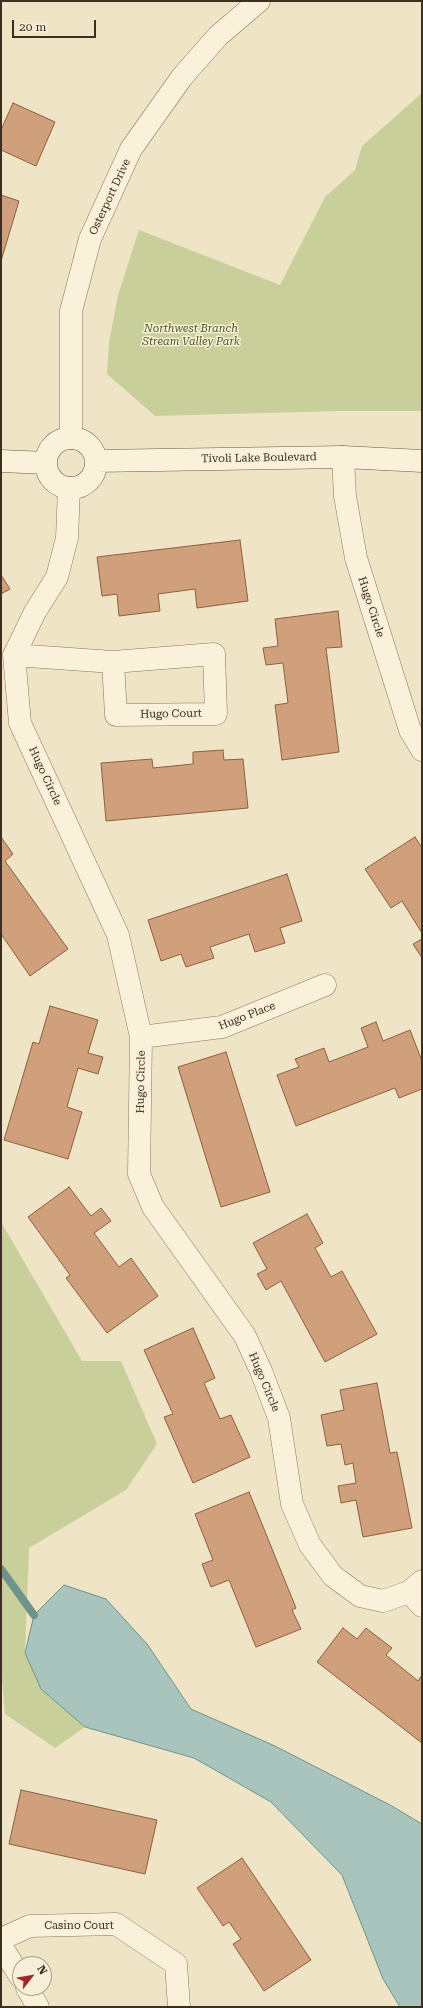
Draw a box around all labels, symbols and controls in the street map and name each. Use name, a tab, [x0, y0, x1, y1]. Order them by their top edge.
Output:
scale bar	[14, 12, 98, 38]
text: 20 m	[19, 20, 46, 34]
street label: Osterport Drive	[87, 157, 133, 237]
park label: Northwest Branch Stream Valley Park	[142, 322, 240, 348]
street label: Tivoli Lake Boulevard	[201, 450, 317, 466]
street label: Hugo Circle	[355, 575, 387, 639]
street label: Hugo Court	[140, 707, 202, 721]
street label: Hugo Circle	[26, 745, 64, 807]
street label: Hugo Place	[217, 999, 277, 1033]
street label: Hugo Circle	[134, 1050, 148, 1114]
street label: Hugo Circle	[246, 1350, 282, 1414]
street label: Casino Court	[44, 1919, 114, 1933]
north arrow	[12, 1956, 52, 1996]
text: N	[34, 1963, 50, 1977]

